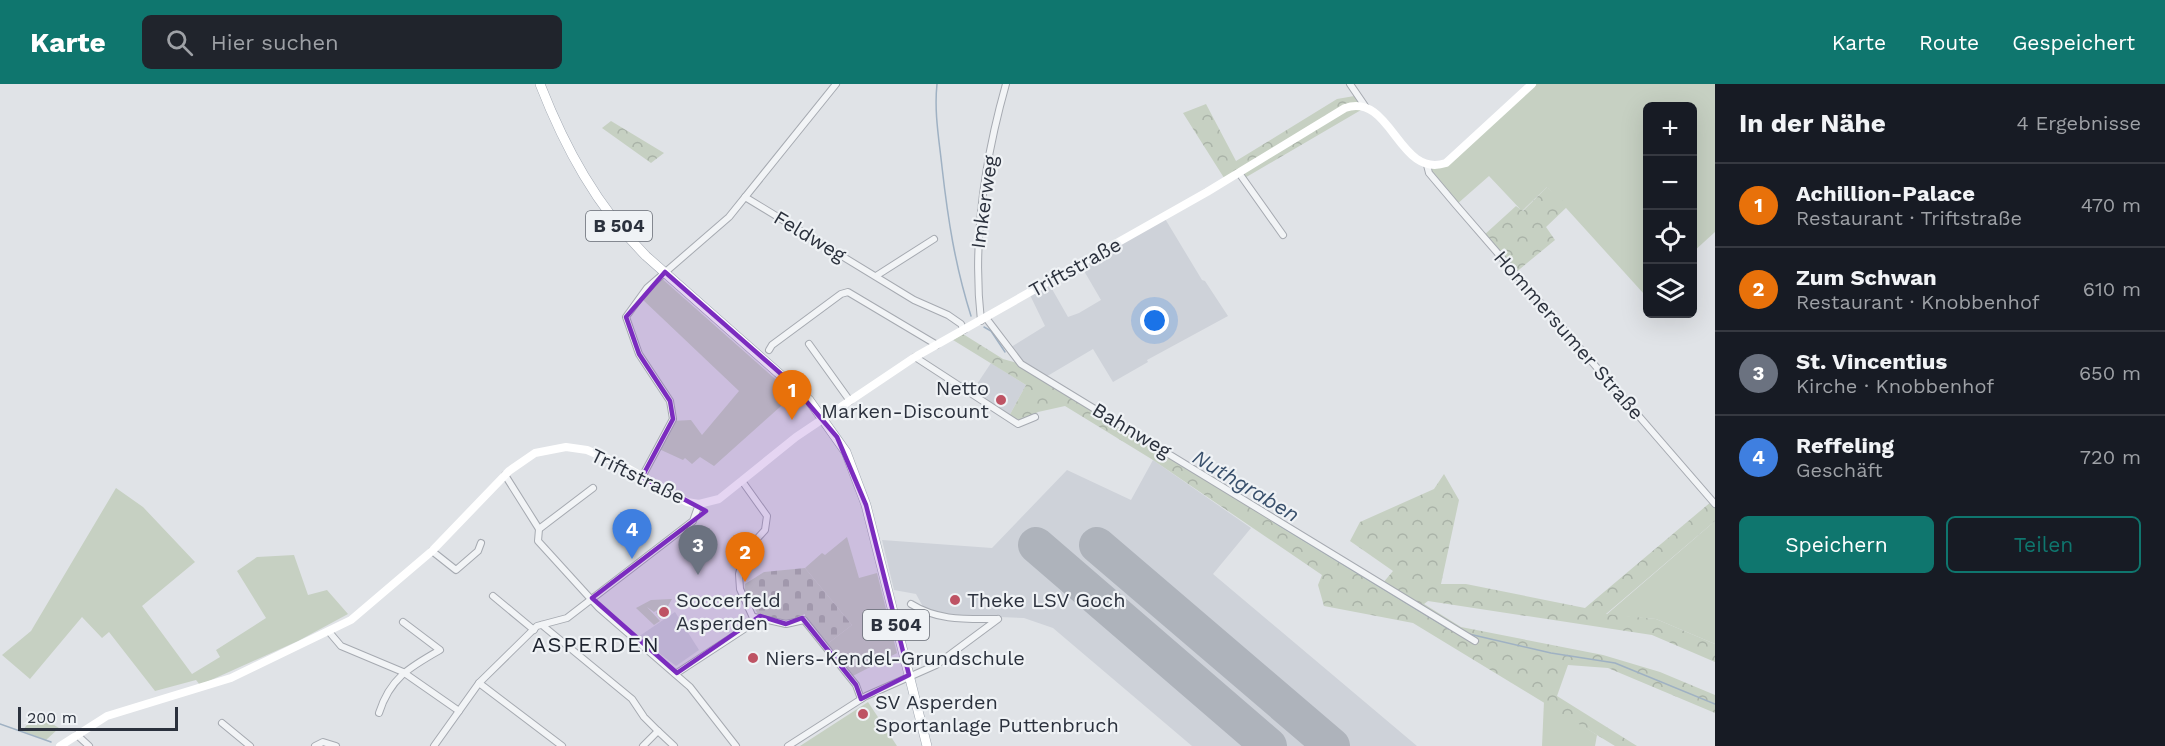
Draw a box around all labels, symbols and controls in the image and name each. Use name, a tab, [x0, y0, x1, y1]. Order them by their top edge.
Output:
search box	[142, 15, 562, 69]
text: Karte	[30, 26, 106, 59]
icon: search	[163, 26, 196, 59]
text: Hier suchen	[211, 30, 339, 55]
text: Karte	[1832, 30, 1886, 55]
text: Route	[1919, 30, 1979, 55]
text: Gespeichert	[2012, 30, 2135, 55]
map controls	[1643, 102, 1697, 318]
button: +	[1643, 102, 1697, 156]
text: In der Nähe	[1739, 108, 1886, 138]
text: 4 Ergebnisse	[2017, 111, 2141, 135]
street label: Imkerweg	[966, 153, 1002, 250]
button: −	[1643, 156, 1697, 210]
text: Achillion-Palace	[1796, 181, 1975, 206]
text: 1	[1754, 193, 1763, 217]
text: 470 m	[2081, 193, 2141, 217]
street label: Feldweg	[770, 205, 851, 267]
text: Restaurant · Triftstraße	[1796, 206, 2022, 230]
button: locate	[1643, 210, 1697, 264]
road number: B 504	[586, 211, 652, 241]
street label: Triftstraße	[1025, 232, 1125, 302]
street label: Hommersumer Straße	[1489, 246, 1649, 424]
button: layers	[1643, 264, 1697, 318]
text: Zum Schwan	[1796, 265, 1937, 290]
text: 2	[1753, 277, 1764, 301]
text: 610 m	[2083, 277, 2141, 301]
text: Restaurant · Knobbenhof	[1796, 290, 2040, 314]
your location	[1140, 306, 1169, 335]
text: St. Vincentius	[1796, 349, 1947, 374]
text: 3	[1753, 361, 1764, 385]
text: 650 m	[2079, 361, 2141, 385]
pin: 1	[772, 370, 812, 420]
text: Kirche · Knobbenhof	[1796, 374, 1994, 398]
place label: Netto Marken-Discount	[821, 376, 990, 423]
marker: Netto Marken-Discount	[994, 393, 1008, 407]
street label: Bahnweg	[1088, 397, 1176, 463]
text: Reffeling	[1796, 433, 1894, 458]
street label: Triftstraße	[587, 443, 689, 509]
water label: Nuthgraben	[1188, 444, 1304, 527]
text: 4	[1752, 445, 1765, 469]
text: 720 m	[2080, 445, 2141, 469]
text: Geschäft	[1796, 458, 1883, 482]
pin: 4	[612, 510, 652, 559]
button: Speichern	[1739, 516, 1934, 573]
button: Teilen	[1946, 516, 2141, 573]
pin: 3	[678, 526, 718, 575]
pin: 2	[726, 532, 764, 582]
place label: Soccerfeld Asperden	[676, 588, 781, 635]
place label: Theke LSV Goch	[967, 588, 1126, 612]
marker: Theke LSV Goch	[948, 593, 962, 607]
marker: Soccerfeld Asperden	[657, 605, 671, 619]
road number: B 504	[863, 610, 929, 640]
district label: ASPERDEN	[532, 632, 660, 657]
place label: Niers-Kendel-Grundschule	[765, 646, 1025, 670]
marker: Niers-Kendel-Grundschule	[746, 651, 760, 665]
place label: SV Asperden Sportanlage Puttenbruch	[875, 690, 1119, 737]
scale bar	[18, 704, 178, 732]
marker: SV Asperden Sportanlage Puttenbruch	[856, 707, 870, 721]
text: 200 m	[27, 708, 77, 727]

